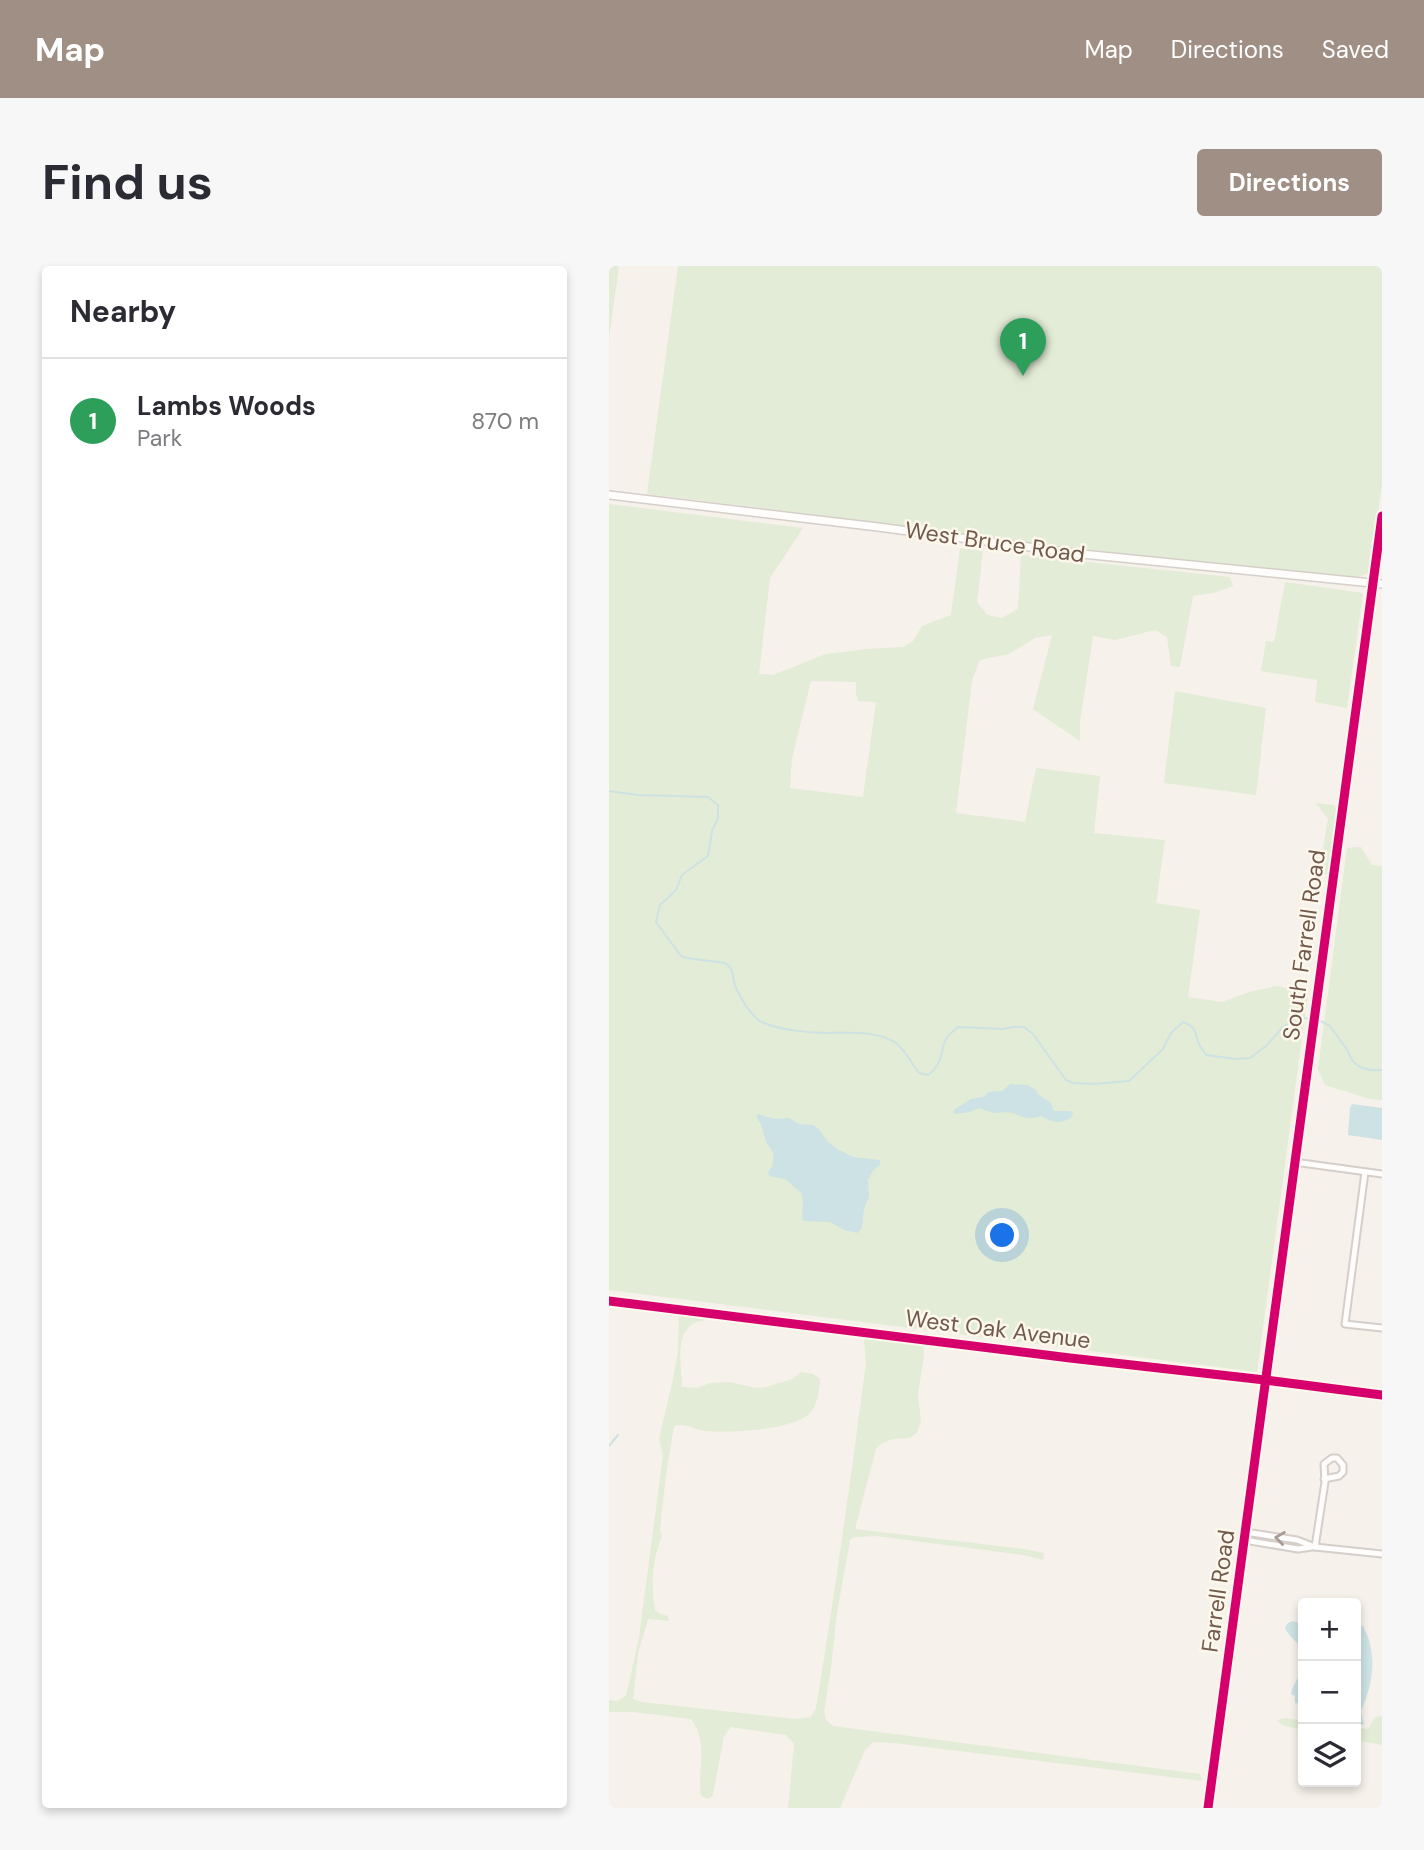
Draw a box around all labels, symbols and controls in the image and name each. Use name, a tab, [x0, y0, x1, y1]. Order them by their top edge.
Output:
text: Map	[35, 28, 105, 71]
text: Map	[1085, 34, 1133, 65]
text: Directions	[1171, 34, 1284, 65]
text: Saved	[1322, 34, 1389, 65]
button: Directions	[1197, 149, 1382, 216]
text: Find us	[42, 150, 213, 214]
text: Nearby	[70, 292, 176, 331]
pin: 1	[1000, 318, 1046, 376]
text: Lambs Woods	[137, 389, 316, 423]
text: 1	[89, 406, 97, 436]
text: 870 m	[471, 406, 539, 436]
text: Park	[137, 423, 182, 453]
street label: West Bruce Road	[903, 514, 1087, 570]
street label: South Farrell Road	[1276, 848, 1332, 1042]
your location	[985, 1218, 1019, 1252]
street label: West Oak Avenue	[904, 1303, 1092, 1355]
street label: Farrell Road	[1195, 1528, 1241, 1654]
one-way arrow	[1274, 1530, 1286, 1545]
map controls	[1298, 1598, 1361, 1787]
button: +	[1298, 1598, 1361, 1661]
button: −	[1298, 1661, 1361, 1724]
button: layers	[1298, 1724, 1361, 1787]

